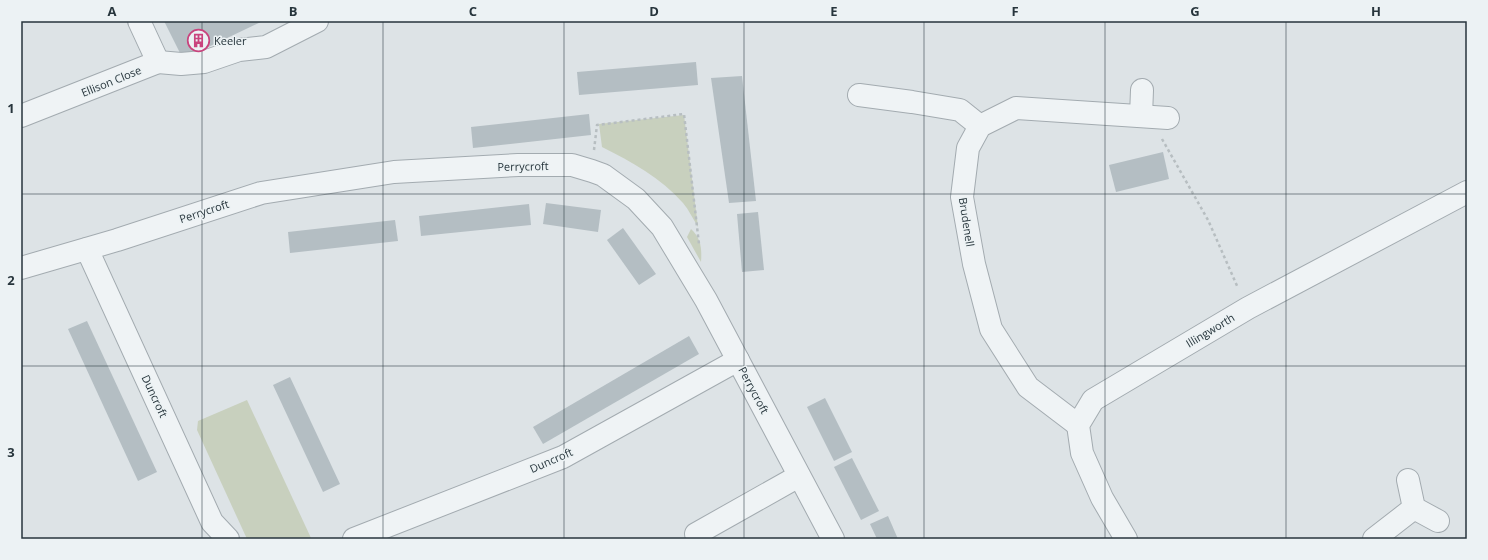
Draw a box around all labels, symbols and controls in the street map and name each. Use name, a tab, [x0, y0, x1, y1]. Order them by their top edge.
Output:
text: A	[108, 2, 117, 20]
text: B	[289, 2, 298, 20]
text: C	[469, 2, 477, 20]
text: D	[649, 2, 659, 20]
text: E	[830, 2, 838, 20]
text: F	[1011, 2, 1019, 20]
text: G	[1190, 2, 1200, 20]
text: H	[1371, 2, 1381, 20]
building icon: Keeler	[185, 27, 211, 53]
place label: Keeler	[214, 33, 247, 48]
street label: Ellison Close	[79, 62, 143, 100]
text: 1	[7, 99, 15, 117]
street label: Perrycroft	[497, 158, 549, 174]
street label: Perrycroft	[177, 196, 231, 226]
street label: Brudenell	[956, 196, 978, 248]
text: 2	[7, 271, 15, 289]
street label: Illingworth	[1183, 310, 1237, 350]
street label: Perrycroft	[735, 364, 773, 416]
street label: Duncroft	[139, 372, 171, 420]
text: 3	[7, 443, 15, 461]
street label: Duncroft	[527, 444, 575, 476]

